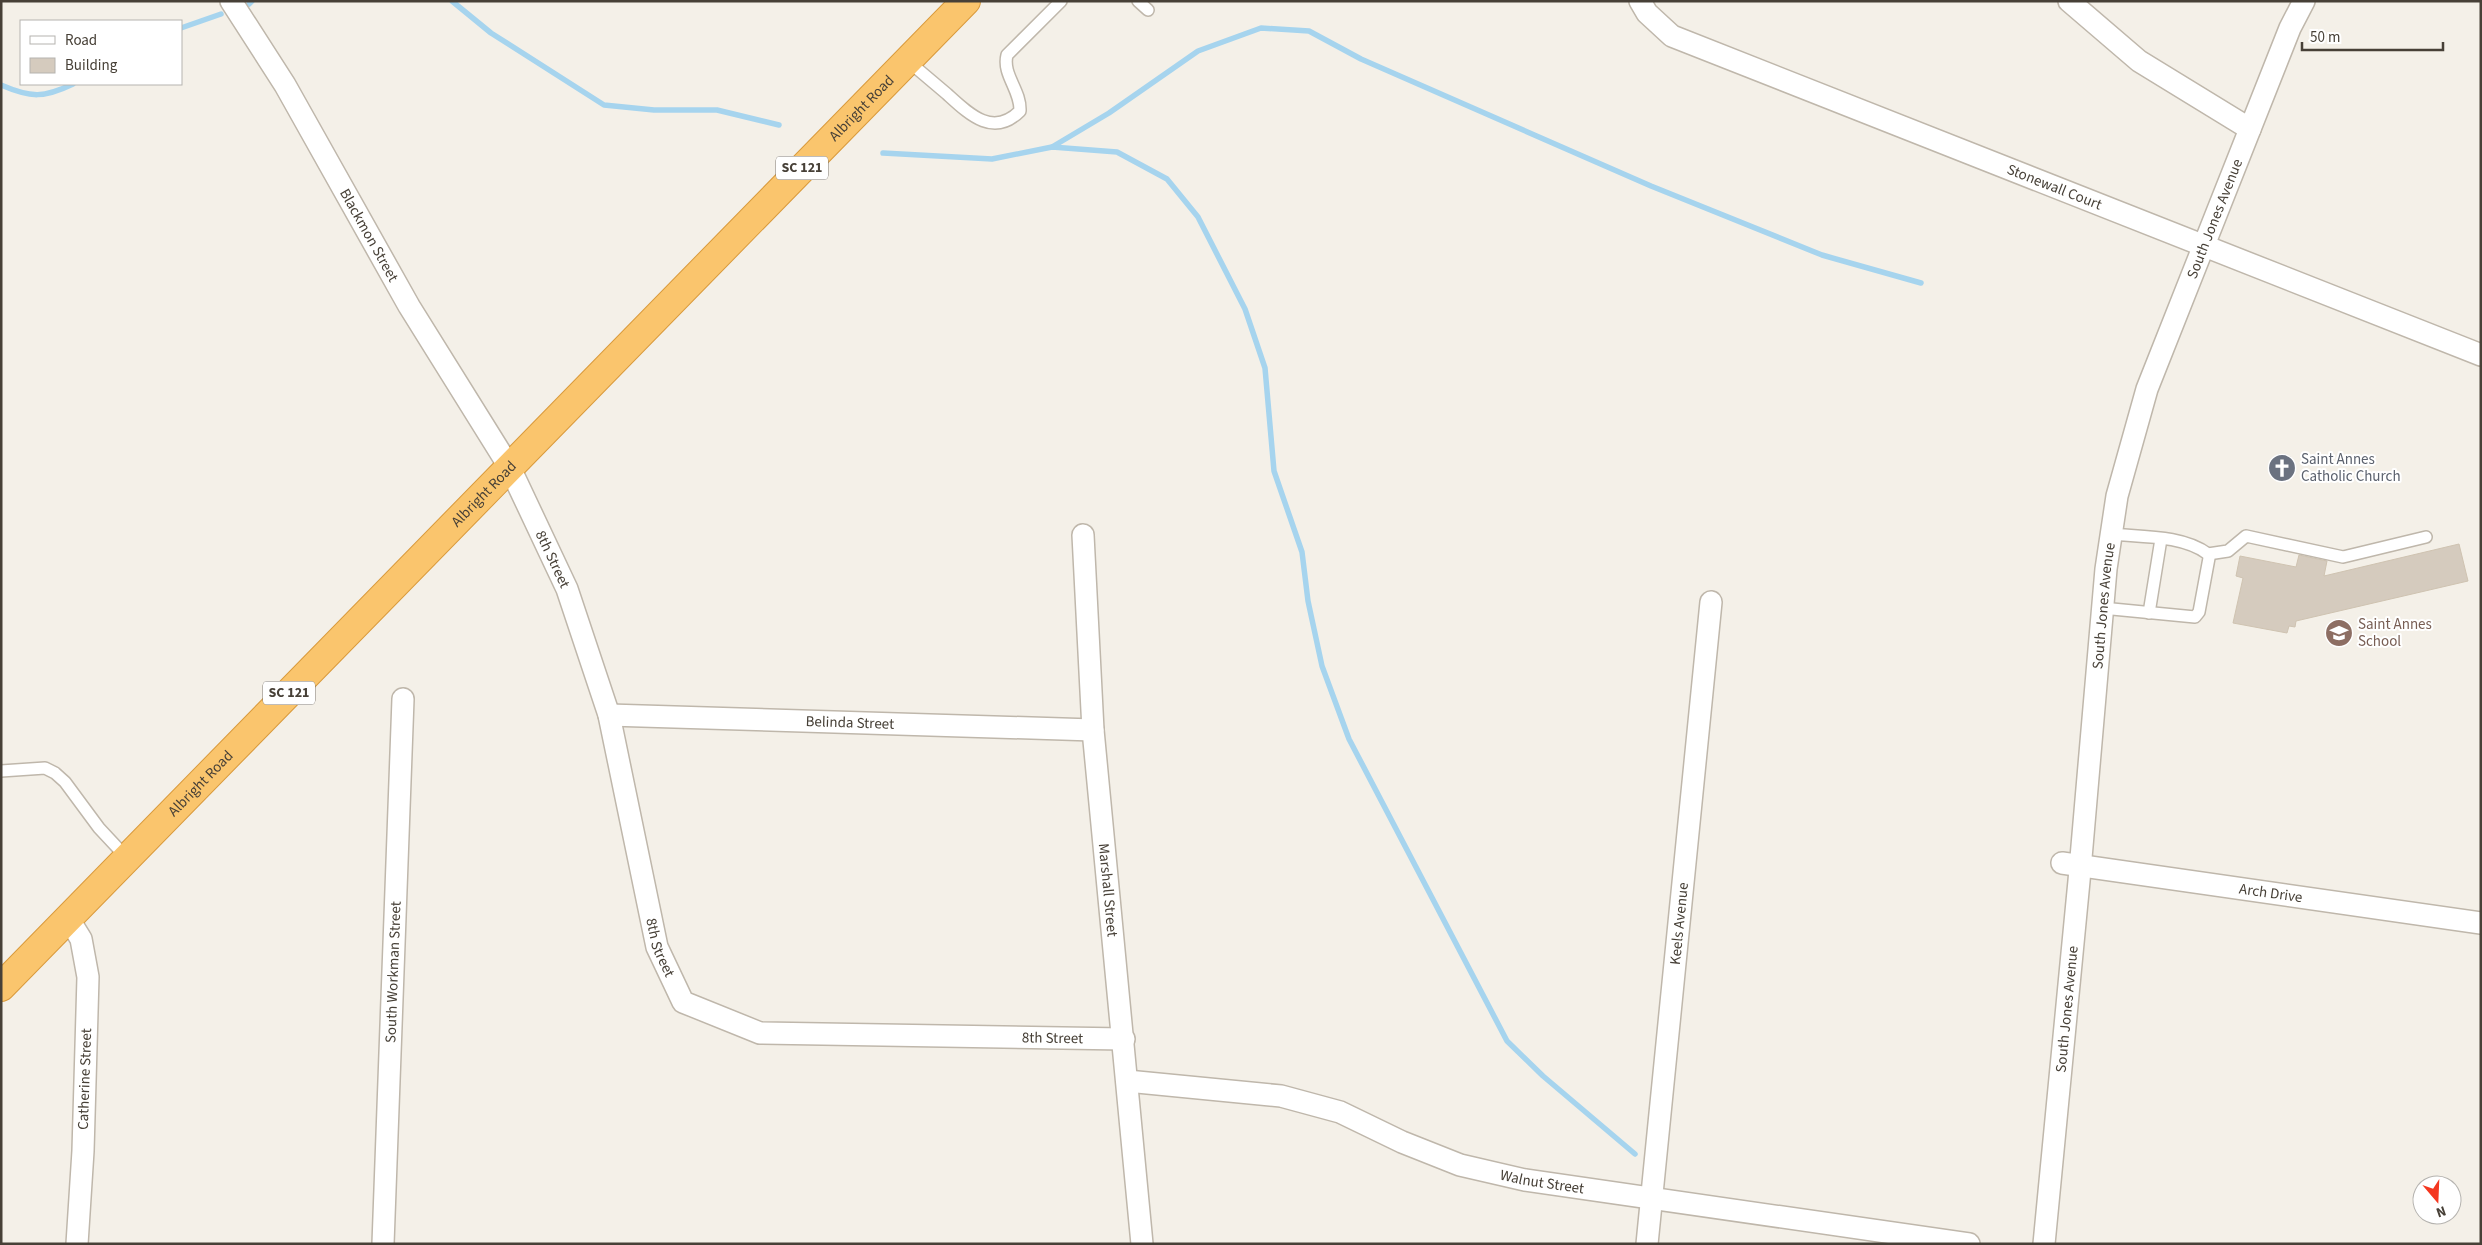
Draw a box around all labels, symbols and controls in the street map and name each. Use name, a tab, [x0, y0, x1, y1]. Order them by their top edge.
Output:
legend	[20, 20, 182, 85]
scale bar	[2302, 20, 2443, 52]
text: 50 m	[2310, 27, 2340, 48]
text: Road	[65, 30, 97, 51]
text: Building	[65, 55, 118, 76]
street label: Albright Road	[824, 70, 899, 146]
road number: SC 121	[776, 156, 828, 180]
street label: South Jones Avenue	[2181, 156, 2248, 282]
street label: Stonewall Court	[2004, 159, 2105, 215]
street label: Blackmon Street	[335, 185, 404, 286]
place label: Saint Annes Catholic Church	[2301, 449, 2401, 487]
church icon: Saint Annes Catholic Church	[2267, 453, 2297, 483]
street label: Albright Road	[446, 456, 521, 532]
street label: 8th Street	[530, 527, 576, 591]
street label: South Jones Avenue	[2087, 541, 2120, 670]
place label: Saint Annes School	[2358, 614, 2432, 652]
school or university icon: Saint Annes School	[2324, 618, 2354, 648]
road number: SC 121	[263, 681, 315, 704]
street label: Belinda Street	[805, 711, 894, 734]
street label: Albright Road	[163, 746, 238, 821]
street label: Marshall Street	[1093, 842, 1123, 938]
street label: Arch Drive	[2238, 878, 2304, 908]
street label: Keels Avenue	[1664, 881, 1694, 966]
street label: South Workman Street	[380, 901, 406, 1044]
street label: 8th Street	[641, 916, 680, 980]
street label: South Jones Avenue	[2050, 945, 2083, 1073]
street label: 8th Street	[1022, 1027, 1083, 1049]
street label: Catherine Street	[73, 1028, 97, 1130]
street label: Walnut Street	[1498, 1164, 1586, 1199]
north arrow	[2412, 1175, 2462, 1225]
text: N	[2433, 1200, 2449, 1222]

